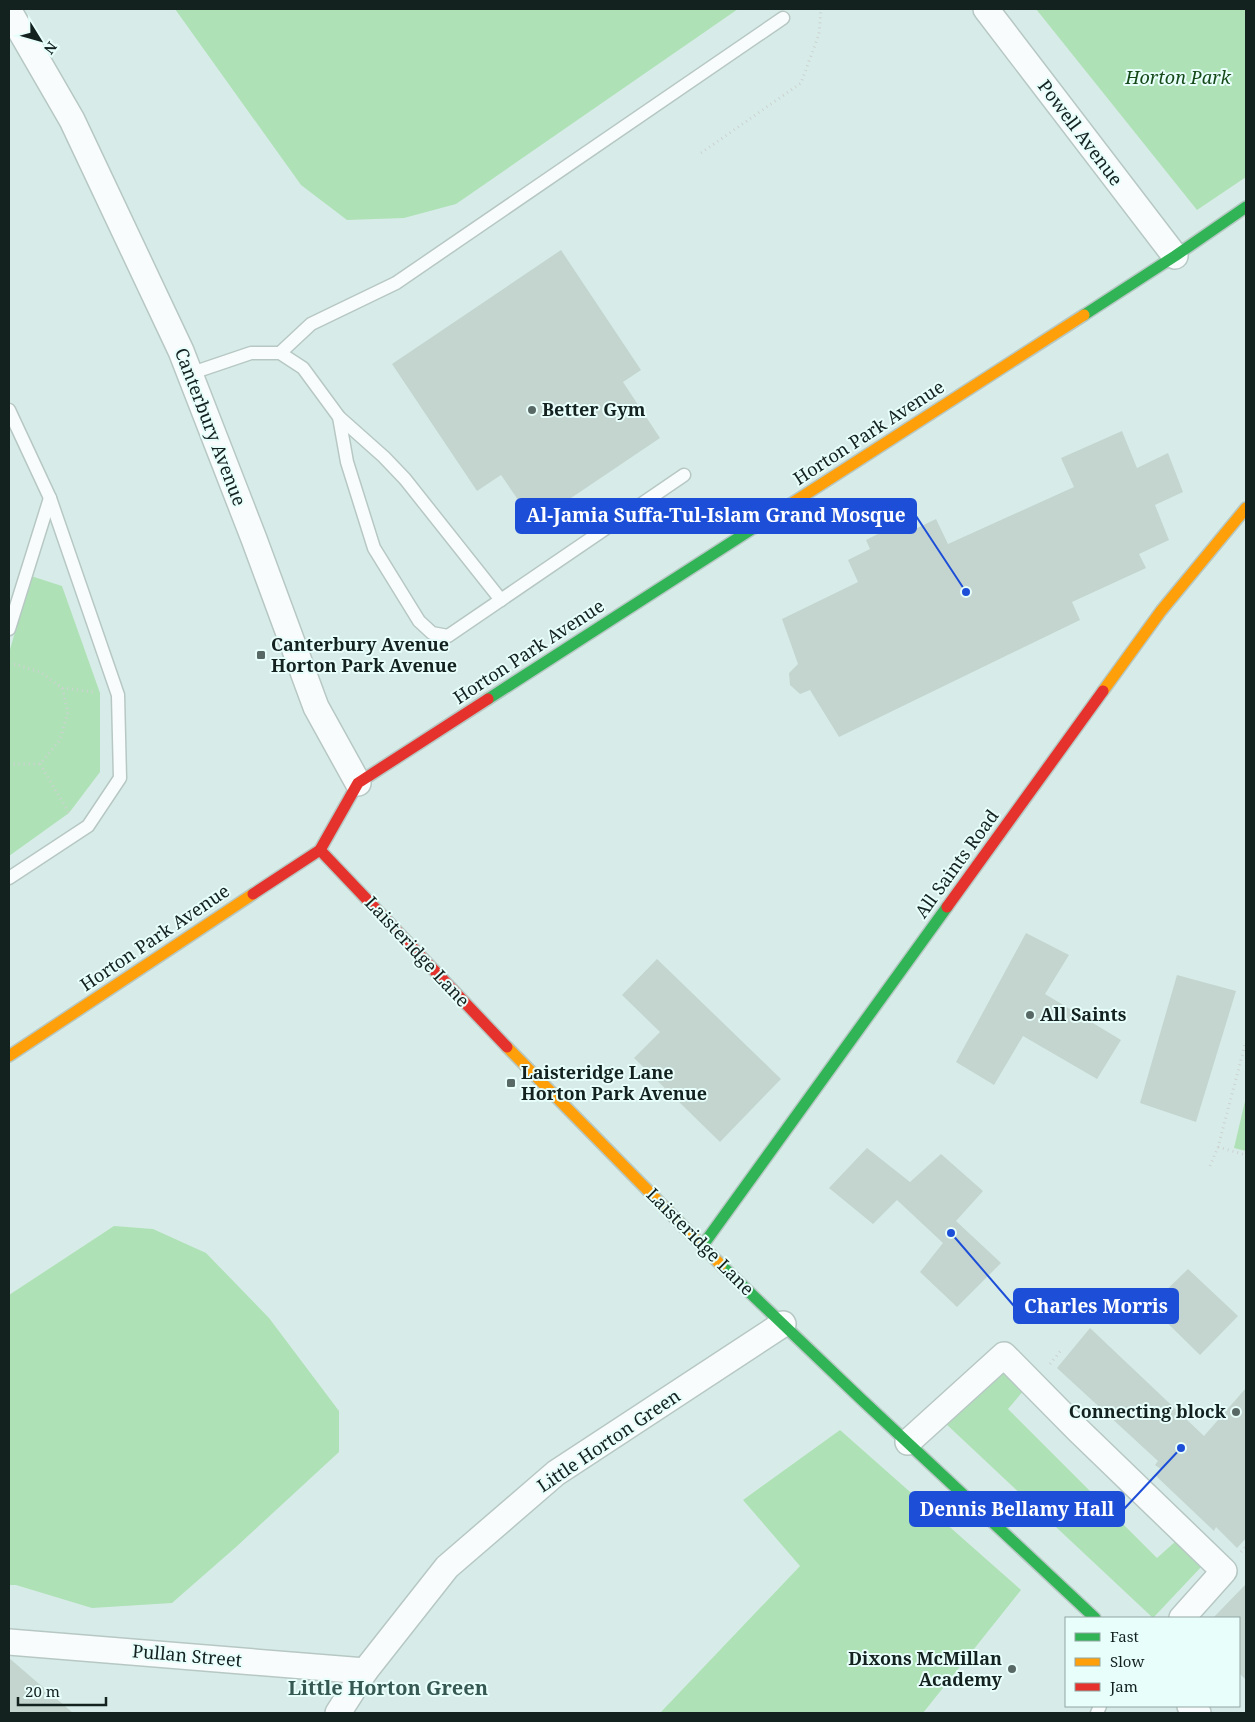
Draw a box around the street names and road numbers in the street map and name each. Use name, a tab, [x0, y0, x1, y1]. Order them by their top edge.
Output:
street label: Powell Avenue	[1033, 75, 1128, 190]
street label: Canterbury Avenue	[170, 344, 252, 509]
street label: Horton Park Avenue	[788, 374, 948, 490]
street label: Horton Park Avenue	[448, 593, 608, 709]
street label: All Saints Road	[909, 804, 1004, 922]
street label: Horton Park Avenue	[75, 878, 234, 996]
street label: Laisteridge Lane	[360, 891, 475, 1012]
street label: Laisteridge Lane	[642, 1182, 760, 1300]
street label: Little Horton Green	[532, 1383, 685, 1497]
street label: Pullan Street	[131, 1638, 243, 1672]

